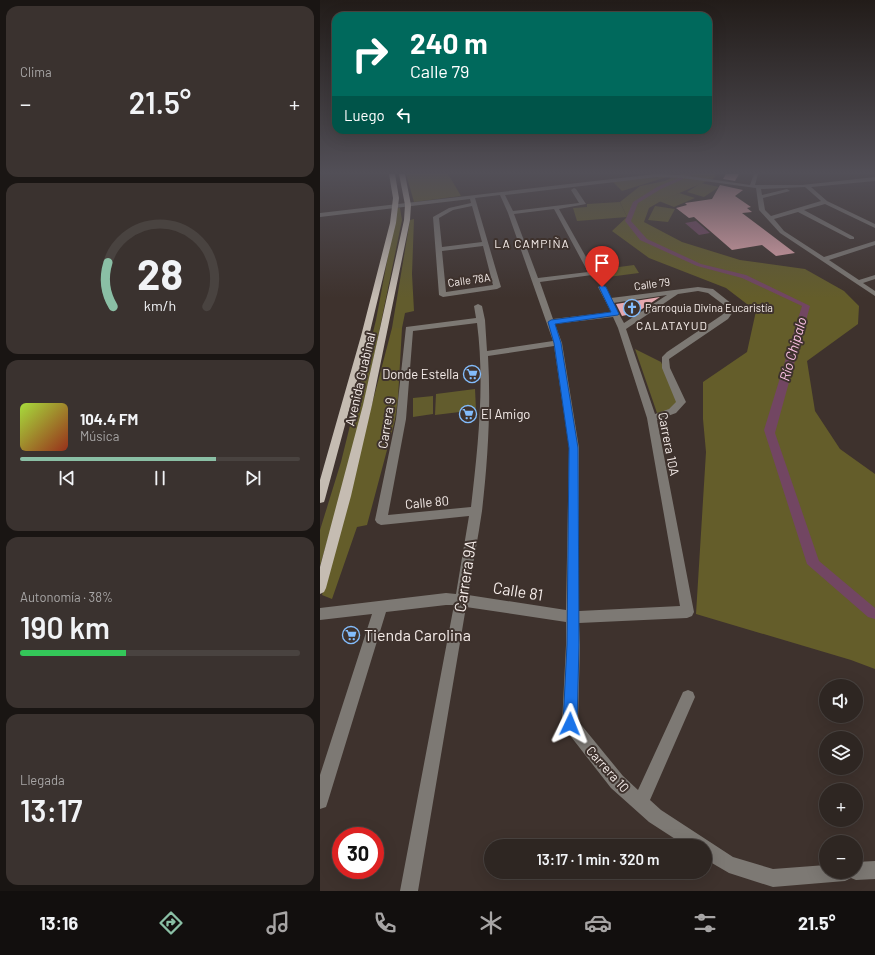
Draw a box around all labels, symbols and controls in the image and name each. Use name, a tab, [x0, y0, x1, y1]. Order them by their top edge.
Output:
text: 240 m	[410, 26, 488, 60]
icon: right	[344, 28, 396, 80]
text: Calle 79	[410, 60, 469, 82]
text: Clima	[20, 64, 52, 80]
text: 21.5°	[129, 84, 191, 120]
text: −	[20, 90, 31, 116]
text: +	[289, 90, 300, 116]
icon: left	[393, 104, 415, 126]
text: Luego	[344, 106, 385, 124]
district label: LA CAMPIÑA	[494, 236, 570, 250]
pin	[585, 246, 619, 287]
text: 28	[137, 247, 183, 297]
icon: arrive	[591, 252, 613, 274]
street label: Calle 78A	[447, 270, 491, 289]
street label: Calle 79	[633, 275, 671, 292]
text: km/h	[144, 296, 176, 313]
church icon: Parroquia Divina Eucaristía	[622, 298, 642, 318]
place label: Parroquia Divina Eucaristía	[645, 301, 773, 314]
water label: Río Chipalo	[775, 315, 810, 383]
district label: CALATAYUD	[636, 318, 708, 332]
street label: Avenida Guabinal	[341, 331, 379, 427]
supermarket icon: Donde Estella	[462, 364, 482, 384]
place label: Donde Estella	[382, 366, 459, 382]
street label: Carrera 9	[374, 396, 398, 450]
supermarket icon: El Amigo	[458, 404, 478, 424]
place label: El Amigo	[481, 406, 530, 422]
text: 104.4 FM	[80, 410, 138, 428]
street label: Carrera 10A	[655, 411, 683, 477]
text: Música	[80, 428, 119, 444]
icon: previous	[56, 467, 78, 489]
icon: pause	[149, 467, 171, 489]
icon: next	[242, 467, 264, 489]
street label: Calle 80	[404, 492, 450, 512]
street label: Carrera 9A	[449, 538, 480, 614]
street label: Calle 81	[492, 577, 544, 604]
text: Autonomía · 38%	[20, 589, 113, 605]
text: 190 km	[20, 609, 110, 645]
supermarket icon: Tienda Carolina	[341, 625, 361, 645]
place label: Tienda Carolina	[364, 625, 471, 644]
map controls	[819, 679, 863, 879]
button: sound	[819, 679, 863, 723]
position arrow	[549, 703, 591, 745]
button: layers	[819, 731, 863, 775]
street label: Carrera 10	[583, 743, 633, 795]
text: Llegada	[20, 772, 65, 788]
button: +	[819, 783, 863, 827]
text: 13:17	[20, 792, 82, 828]
speed limit sign: 30	[332, 827, 384, 879]
button: −	[819, 835, 863, 879]
text: 13:17 · 1 min · 320 m	[537, 850, 659, 868]
icon: directions	[157, 909, 185, 937]
icon: music	[264, 909, 292, 937]
icon: phone	[371, 909, 399, 937]
icon: climate	[477, 909, 505, 937]
icon: car	[584, 909, 612, 937]
icon: filters	[691, 909, 719, 937]
text: 13:16	[39, 912, 78, 934]
text: 21.5°	[798, 912, 836, 934]

